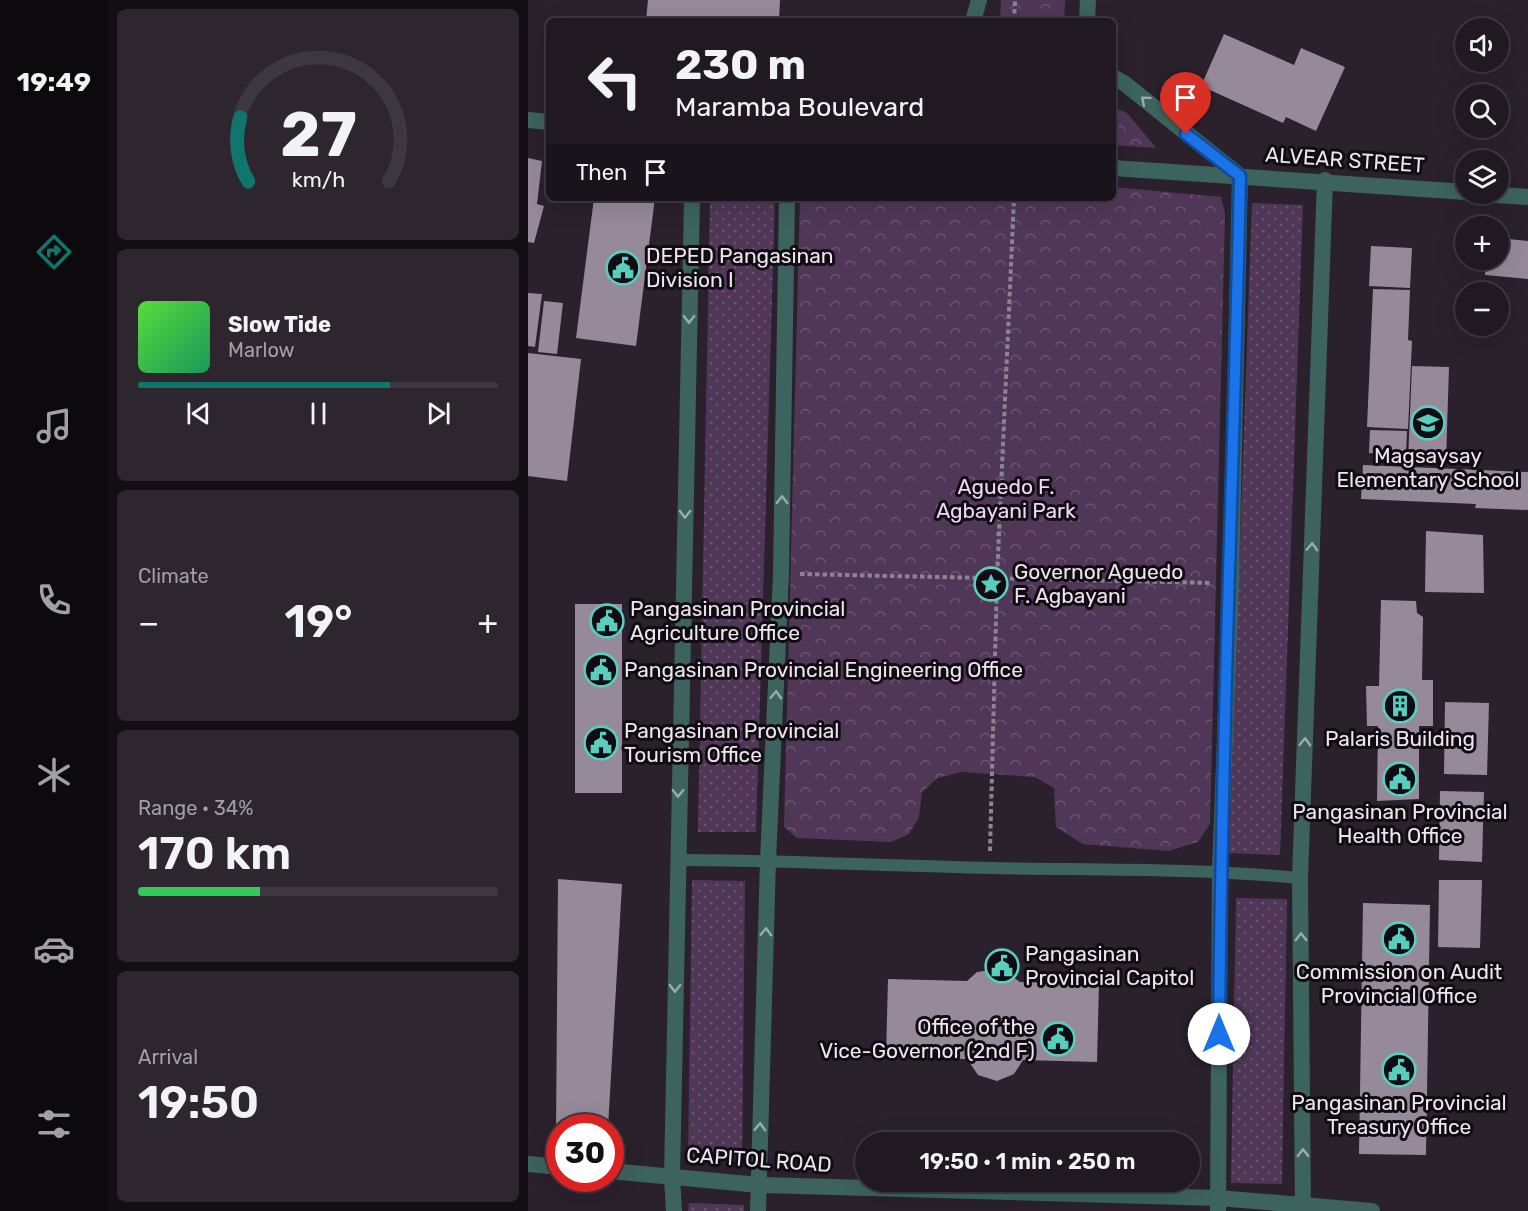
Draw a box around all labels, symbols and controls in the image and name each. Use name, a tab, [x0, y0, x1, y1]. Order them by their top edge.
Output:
map controls	[1455, 18, 1509, 336]
button: sound	[1455, 18, 1509, 72]
text: 230 m	[675, 40, 806, 90]
icon: left	[576, 42, 654, 120]
text: 19:49	[17, 66, 91, 98]
pin	[1160, 72, 1211, 134]
icon: arrive	[1169, 81, 1202, 114]
button: search	[1455, 84, 1509, 138]
text: Maramba Boulevard	[675, 91, 924, 123]
one-way arrow	[1140, 96, 1151, 107]
text: 27	[280, 98, 356, 172]
street label: ALVEAR STREET	[1264, 141, 1426, 178]
button: layers	[1455, 150, 1509, 204]
icon: arrive	[639, 156, 672, 189]
text: Then	[576, 159, 627, 186]
text: km/h	[291, 167, 345, 192]
button: +	[1455, 216, 1509, 270]
icon: directions	[33, 231, 75, 273]
place label: DEPED Pangasinan Division I	[646, 243, 834, 292]
public building icon: DEPED Pangasinan Division I	[605, 250, 641, 286]
button: −	[1455, 282, 1509, 336]
text: Slow Tide	[228, 311, 331, 338]
one-way arrow	[683, 315, 695, 324]
text: Marlow	[228, 338, 295, 362]
icon: previous	[182, 397, 215, 430]
icon: pause	[302, 397, 335, 430]
icon: next	[422, 397, 455, 430]
icon: music	[33, 405, 75, 447]
school or university icon: Magsaysay Elementary School	[1410, 405, 1446, 441]
place label: Magsaysay Elementary School	[1336, 443, 1520, 492]
park label: Aguedo F. Agbayani Park	[936, 474, 1076, 523]
one-way arrow	[776, 496, 788, 505]
one-way arrow	[679, 510, 691, 519]
one-way arrow	[1305, 542, 1318, 551]
place label: Governor Aguedo F. Agbayani	[1014, 559, 1183, 608]
text: Climate	[138, 564, 209, 588]
place icon: Governor Aguedo F. Agbayani	[973, 566, 1009, 602]
icon: phone	[33, 579, 75, 621]
text: 19°	[284, 595, 352, 648]
place label: Pangasinan Provincial Agriculture Office	[630, 596, 845, 645]
text: −	[138, 603, 159, 642]
text: +	[477, 603, 498, 642]
public building icon: Pangasinan Provincial Agriculture Office	[589, 603, 625, 639]
public building icon: Pangasinan Provincial Engineering Office	[583, 652, 619, 688]
place label: Pangasinan Provincial Engineering Office	[624, 657, 1023, 682]
building icon: Palaris Building	[1382, 688, 1418, 724]
one-way arrow	[769, 690, 782, 699]
place label: Pangasinan Provincial Tourism Office	[624, 718, 839, 767]
public building icon: Pangasinan Provincial Tourism Office	[583, 725, 619, 761]
place label: Palaris Building	[1325, 726, 1475, 751]
one-way arrow	[1299, 737, 1311, 746]
icon: climate	[33, 754, 75, 796]
public building icon: Pangasinan Provincial Health Office	[1382, 761, 1418, 797]
one-way arrow	[672, 789, 685, 798]
text: Range · 34%	[138, 796, 253, 820]
place label: Pangasinan Provincial Health Office	[1292, 799, 1508, 848]
text: 170 km	[138, 827, 291, 880]
public building icon: Commission on Audit Provincial Office	[1381, 921, 1417, 957]
one-way arrow	[760, 927, 772, 936]
icon: car	[33, 928, 75, 970]
one-way arrow	[1295, 932, 1307, 941]
place label: Pangasinan Provincial Capitol	[1025, 941, 1194, 990]
public building icon: Pangasinan Provincial Capitol	[984, 948, 1020, 984]
place label: Commission on Audit Provincial Office	[1296, 959, 1502, 1008]
one-way arrow	[669, 984, 681, 993]
position arrow	[1187, 1002, 1251, 1066]
place label: Office of the Vice-Governor (2nd F)	[819, 1014, 1035, 1063]
public building icon: Office of the Vice-Governor (2nd F)	[1040, 1021, 1076, 1057]
text: Arrival	[138, 1045, 198, 1069]
public building icon: Pangasinan Provincial Treasury Office	[1381, 1052, 1417, 1088]
text: 19:50	[138, 1076, 259, 1129]
place label: Pangasinan Provincial Treasury Office	[1291, 1090, 1507, 1139]
icon: filters	[33, 1103, 75, 1145]
speed limit sign: 30	[546, 1114, 624, 1192]
one-way arrow	[754, 1122, 767, 1131]
street label: CAPITOL ROAD	[685, 1142, 833, 1177]
text: 19:50 · 1 min · 250 m	[920, 1148, 1135, 1175]
one-way arrow	[1297, 1148, 1309, 1157]

